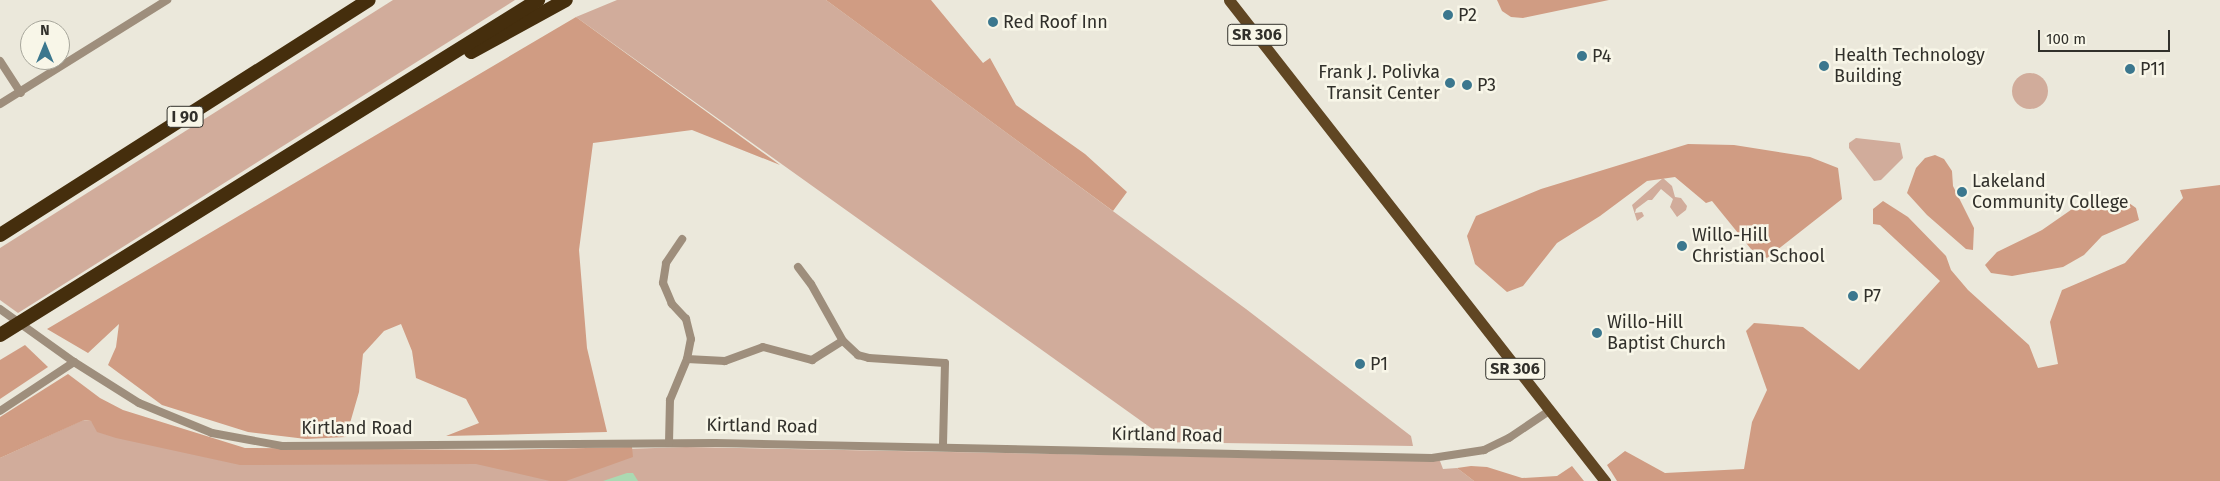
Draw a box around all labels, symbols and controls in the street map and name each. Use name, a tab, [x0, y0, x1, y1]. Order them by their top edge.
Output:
place label: P2	[1458, 4, 1477, 26]
marker: P2	[1442, 9, 1454, 21]
place label: Red Roof Inn	[1003, 11, 1108, 33]
marker: Red Roof Inn	[987, 16, 999, 28]
north arrow	[20, 20, 70, 70]
scale bar	[2040, 20, 2172, 52]
text: N	[40, 22, 50, 39]
road number: SR 306	[1227, 22, 1287, 48]
text: 100 m	[2046, 30, 2086, 48]
place label: P4	[1592, 45, 1611, 67]
place label: Health Technology Building	[1834, 45, 1985, 88]
marker: P4	[1576, 50, 1588, 62]
place label: P11	[2140, 58, 2166, 80]
marker: Health Technology Building	[1818, 60, 1830, 72]
place label: Frank J. Polivka Transit Center	[1318, 62, 1440, 104]
marker: P11	[2124, 63, 2136, 75]
place label: P3	[1477, 74, 1496, 96]
marker: Frank J. Polivka Transit Center	[1444, 77, 1456, 89]
marker: P3	[1461, 79, 1473, 91]
road number: I 90	[166, 104, 204, 130]
place label: Lakeland Community College	[1972, 171, 2129, 213]
marker: Lakeland Community College	[1956, 186, 1968, 198]
place label: Willo-Hill Christian School	[1692, 225, 1825, 268]
marker: Willo-Hill Christian School	[1676, 240, 1688, 252]
place label: P7	[1863, 285, 1881, 307]
marker: P7	[1847, 290, 1859, 302]
place label: Willo-Hill Baptist Church	[1607, 312, 1726, 354]
marker: Willo-Hill Baptist Church	[1591, 327, 1603, 339]
place label: P1	[1370, 353, 1388, 375]
road number: SR 306	[1485, 356, 1545, 382]
marker: P1	[1354, 358, 1366, 370]
street label: Kirtland Road	[706, 414, 818, 438]
street label: Kirtland Road	[301, 417, 413, 439]
street label: Kirtland Road	[1111, 423, 1223, 447]

